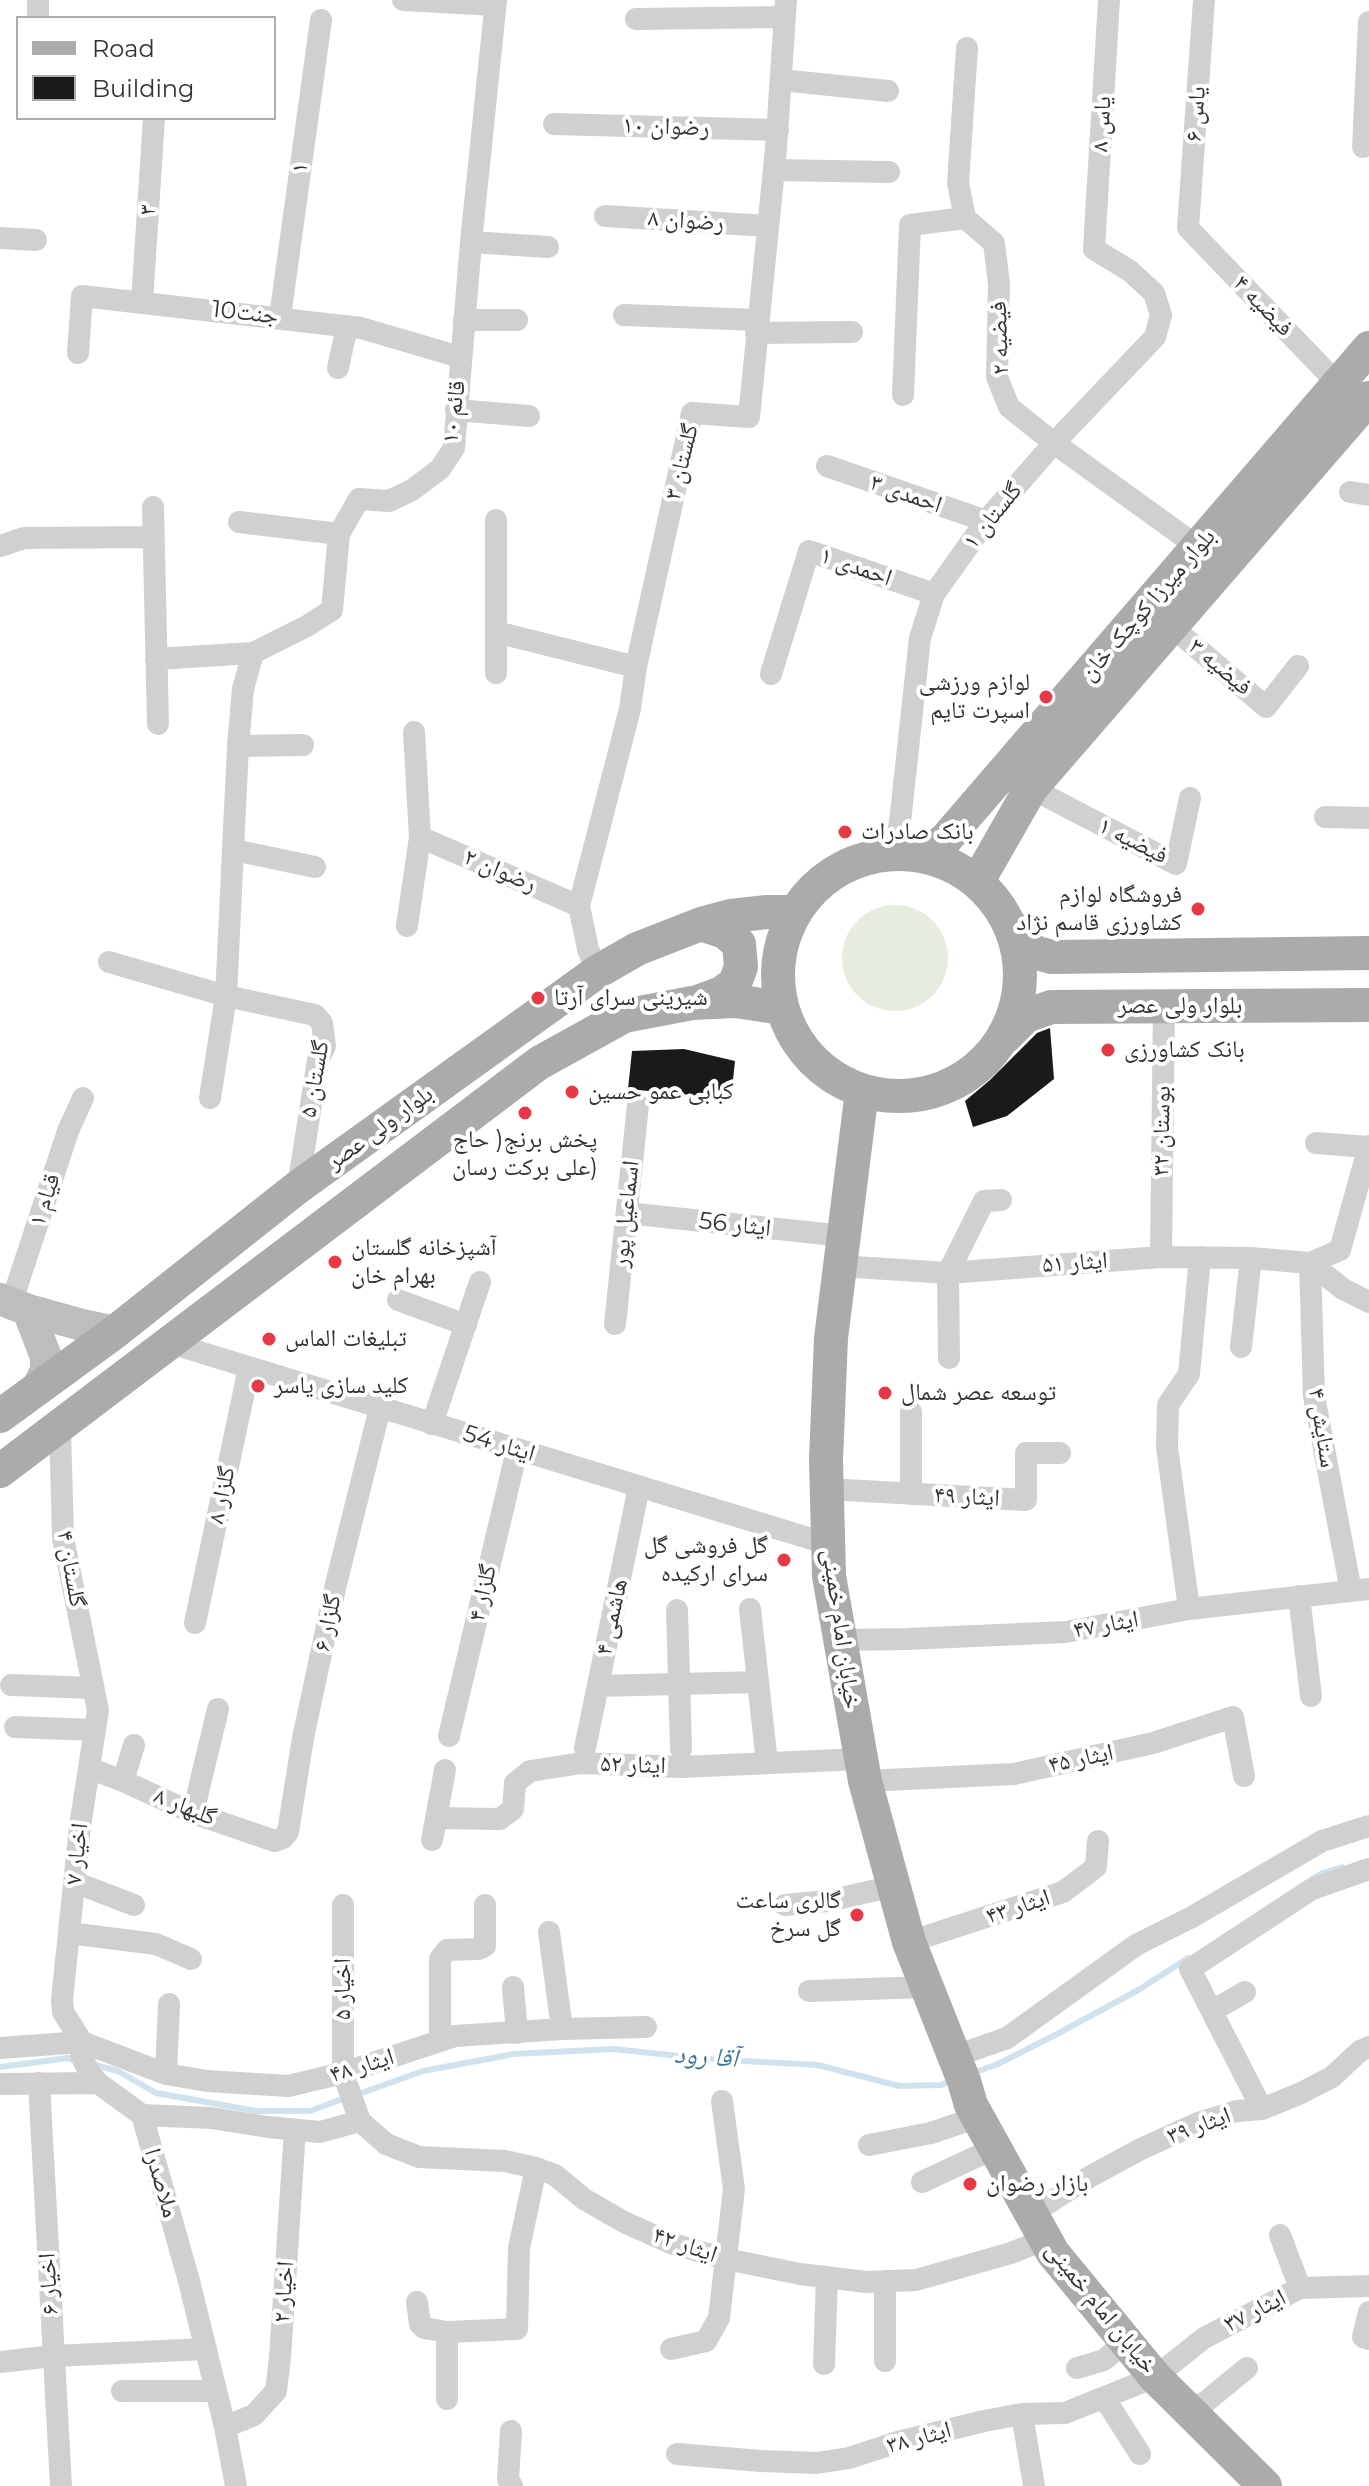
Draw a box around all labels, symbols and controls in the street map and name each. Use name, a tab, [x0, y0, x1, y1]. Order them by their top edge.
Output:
legend	[16, 16, 276, 120]
text: Road	[92, 34, 155, 63]
text: Building	[92, 74, 195, 103]
street label: یاس ۶	[1180, 85, 1212, 143]
street label: یاس ۸	[1086, 95, 1118, 153]
street label: رضوان ۱۰	[622, 111, 710, 143]
street label: ۱	[285, 161, 315, 175]
street label: ۳	[133, 204, 163, 216]
street label: رضوان ۸	[647, 204, 725, 238]
street label: فیضیه ۴	[1227, 269, 1299, 343]
street label: جنت10	[210, 295, 280, 331]
street label: فیضیه ۲	[984, 301, 1016, 375]
street label: قائم ۱۰	[436, 379, 472, 445]
street label: گلستان ۳	[659, 421, 705, 503]
street label: احمدی ۳	[866, 468, 946, 520]
street label: گلستان ۱	[957, 477, 1029, 555]
street label: بلوار میرزا کوچک خان	[1074, 523, 1222, 687]
street label: احمدی ۱	[816, 541, 896, 593]
street label: فیضیه ۳	[1182, 632, 1258, 702]
place label: لوازم ورزشی اسپرت تایم	[919, 669, 1030, 725]
marker: لوازم ورزشی اسپرت تایم	[1037, 688, 1055, 706]
street label: فیضیه ۱	[1094, 811, 1172, 871]
place label: بانک صادرات	[861, 818, 974, 846]
marker: بانک صادرات	[836, 823, 854, 841]
street label: رضوان ۲	[459, 843, 541, 899]
place label: فروشگاه لوازم کشاورزی قاسم نژاد	[1016, 881, 1182, 937]
marker: فروشگاه لوازم کشاورزی قاسم نژاد	[1189, 900, 1207, 918]
place label: شیرینی سرای آرتا	[554, 984, 708, 1012]
marker: شیرینی سرای آرتا	[529, 989, 547, 1007]
street label: بلوار ولی عصر	[1118, 992, 1242, 1020]
place label: بانک کشاورزی	[1124, 1036, 1245, 1064]
street label: گلستان ۵	[294, 1038, 336, 1120]
marker: بانک کشاورزی	[1099, 1041, 1117, 1059]
place label: کبابی عمو حسین	[588, 1078, 734, 1106]
street label: بلوار ولی عصر	[321, 1080, 439, 1176]
marker: کبابی عمو حسین	[563, 1083, 581, 1101]
street label: بوستان ۳۲	[1147, 1086, 1177, 1176]
marker: پخش برنج( حاج علی برکت رسان)	[516, 1104, 534, 1122]
place label: پخش برنج( حاج علی برکت رسان)	[452, 1126, 598, 1182]
street label: اسماعیل پور	[606, 1159, 646, 1269]
street label: قیام ۱	[23, 1170, 67, 1230]
street label: ایثار 56	[697, 1207, 773, 1243]
place label: آشپزخانه گلستان بهرام خان	[351, 1234, 496, 1290]
street label: ایثار ۵۱	[1041, 1246, 1109, 1280]
marker: آشپزخانه گلستان بهرام خان	[326, 1253, 344, 1271]
place label: تبلیغات الماس	[285, 1325, 407, 1353]
marker: تبلیغات الماس	[260, 1330, 278, 1348]
place label: کلید سازی یاسر	[274, 1372, 408, 1400]
marker: کلید سازی یاسر	[249, 1377, 267, 1395]
place label: توسعه عصر شمال	[901, 1379, 1056, 1407]
marker: توسعه عصر شمال	[876, 1384, 894, 1402]
street label: ستایش ۴	[1302, 1386, 1342, 1470]
street label: ایثار 54	[460, 1419, 538, 1469]
street label: گلزار ۸	[202, 1464, 242, 1526]
street label: ایثار ۴۹	[933, 1481, 1001, 1513]
street label: گلستان ۴	[50, 1528, 92, 1610]
place label: گل فروشی گل سرای ارکیده	[644, 1532, 768, 1588]
street label: خیابان امام خمینی	[816, 1547, 866, 1711]
marker: گل فروشی گل سرای ارکیده	[775, 1551, 793, 1569]
street label: گلزار ۴	[462, 1562, 504, 1624]
street label: هاشمی ۴	[590, 1576, 634, 1658]
street label: گلزار ۶	[308, 1592, 348, 1654]
street label: ایثار ۴۷	[1071, 1605, 1141, 1645]
street label: ایثار ۴۵	[1046, 1738, 1116, 1780]
street label: ایثار ۵۲	[600, 1749, 666, 1781]
street label: گلبهار ۸	[150, 1782, 220, 1832]
street label: اخیار ۷	[59, 1822, 95, 1886]
street label: ایثار ۴۳	[982, 1883, 1054, 1931]
place label: گالری ساعت گل سرخ	[735, 1887, 841, 1943]
marker: گالری ساعت گل سرخ	[848, 1906, 866, 1924]
street label: اخیار ۵	[329, 1958, 357, 2020]
water label: آقا رود	[673, 2039, 739, 2075]
street label: ایثار ۴۸	[326, 2043, 398, 2089]
street label: ایثار ۳۹	[1163, 2101, 1235, 2151]
street label: ملاصدرا	[137, 2145, 185, 2221]
place label: بازار رضوان	[986, 2170, 1088, 2198]
marker: بازار رضوان	[961, 2175, 979, 2193]
street label: ایثار ۴۲	[649, 2221, 721, 2269]
street label: خیابان امام خمینی	[1039, 2236, 1163, 2380]
street label: اخیار ۶	[33, 2252, 65, 2316]
street label: اخیار ۲	[267, 2260, 301, 2324]
street label: ایثار ۳۷	[1219, 2283, 1291, 2339]
street label: ایثار ۳۸	[884, 2416, 954, 2460]

